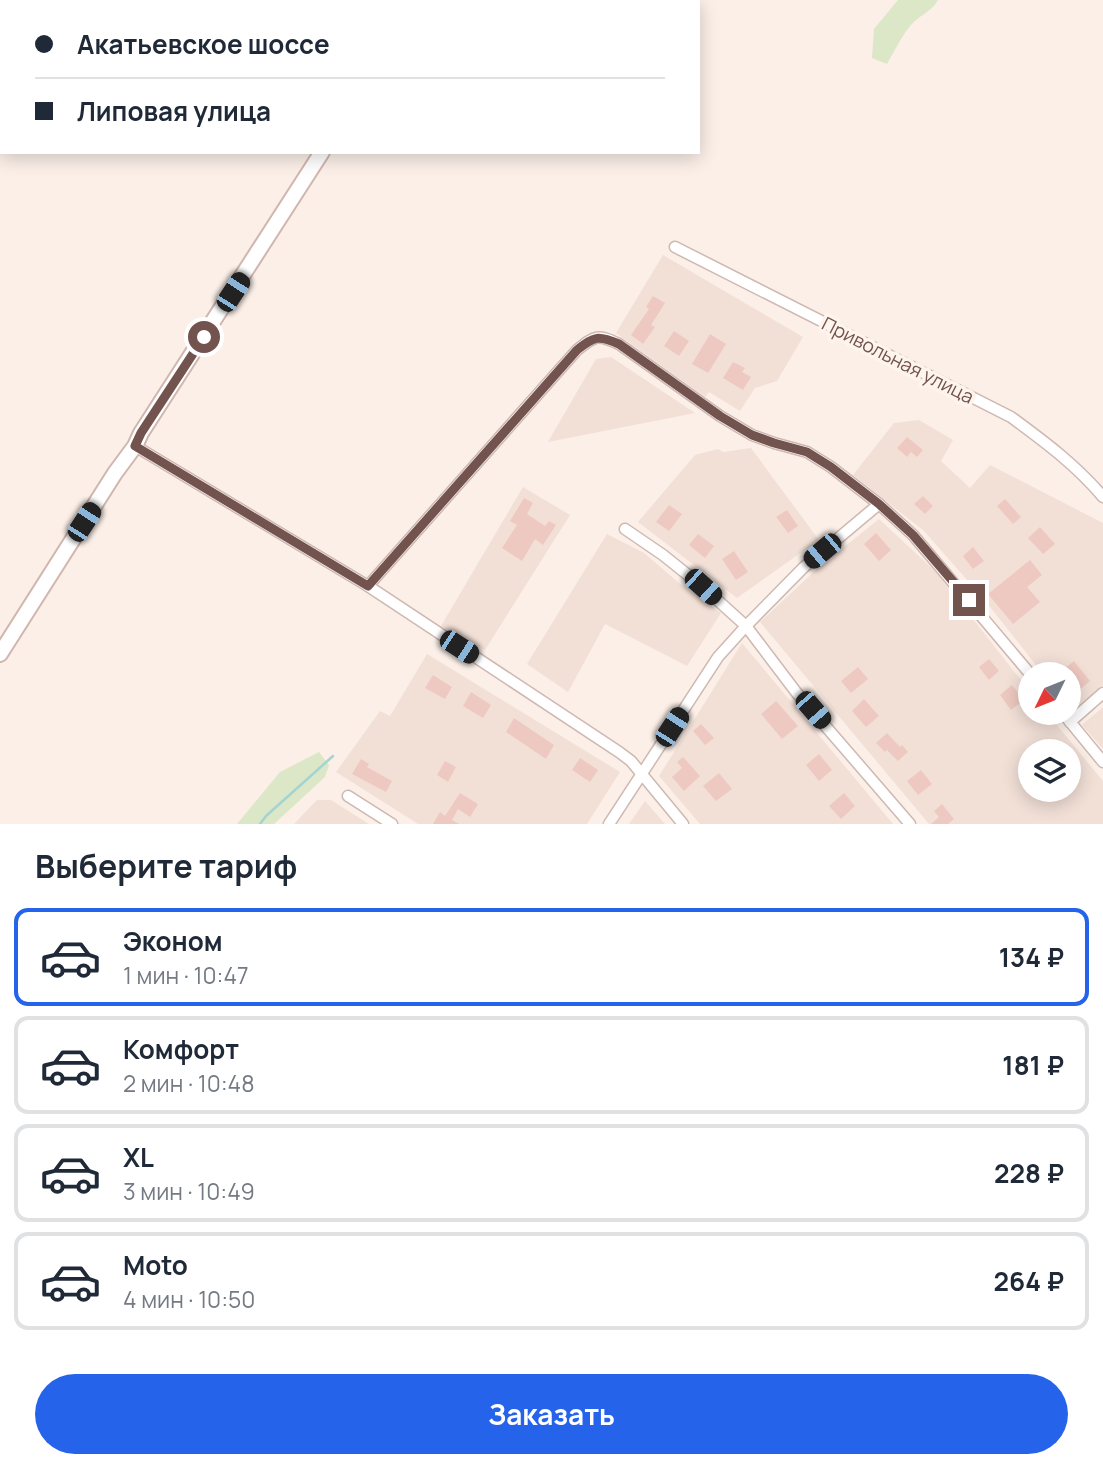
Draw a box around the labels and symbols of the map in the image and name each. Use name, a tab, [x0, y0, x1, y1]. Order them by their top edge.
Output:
car	[213, 269, 254, 315]
street label: Привольная улица	[818, 310, 978, 410]
route start	[188, 321, 220, 353]
car	[64, 499, 105, 545]
car	[800, 529, 845, 573]
car	[681, 565, 726, 609]
route end	[953, 584, 985, 616]
car	[436, 627, 483, 667]
north arrow	[1018, 662, 1082, 724]
car	[792, 687, 835, 733]
car	[652, 704, 693, 750]

